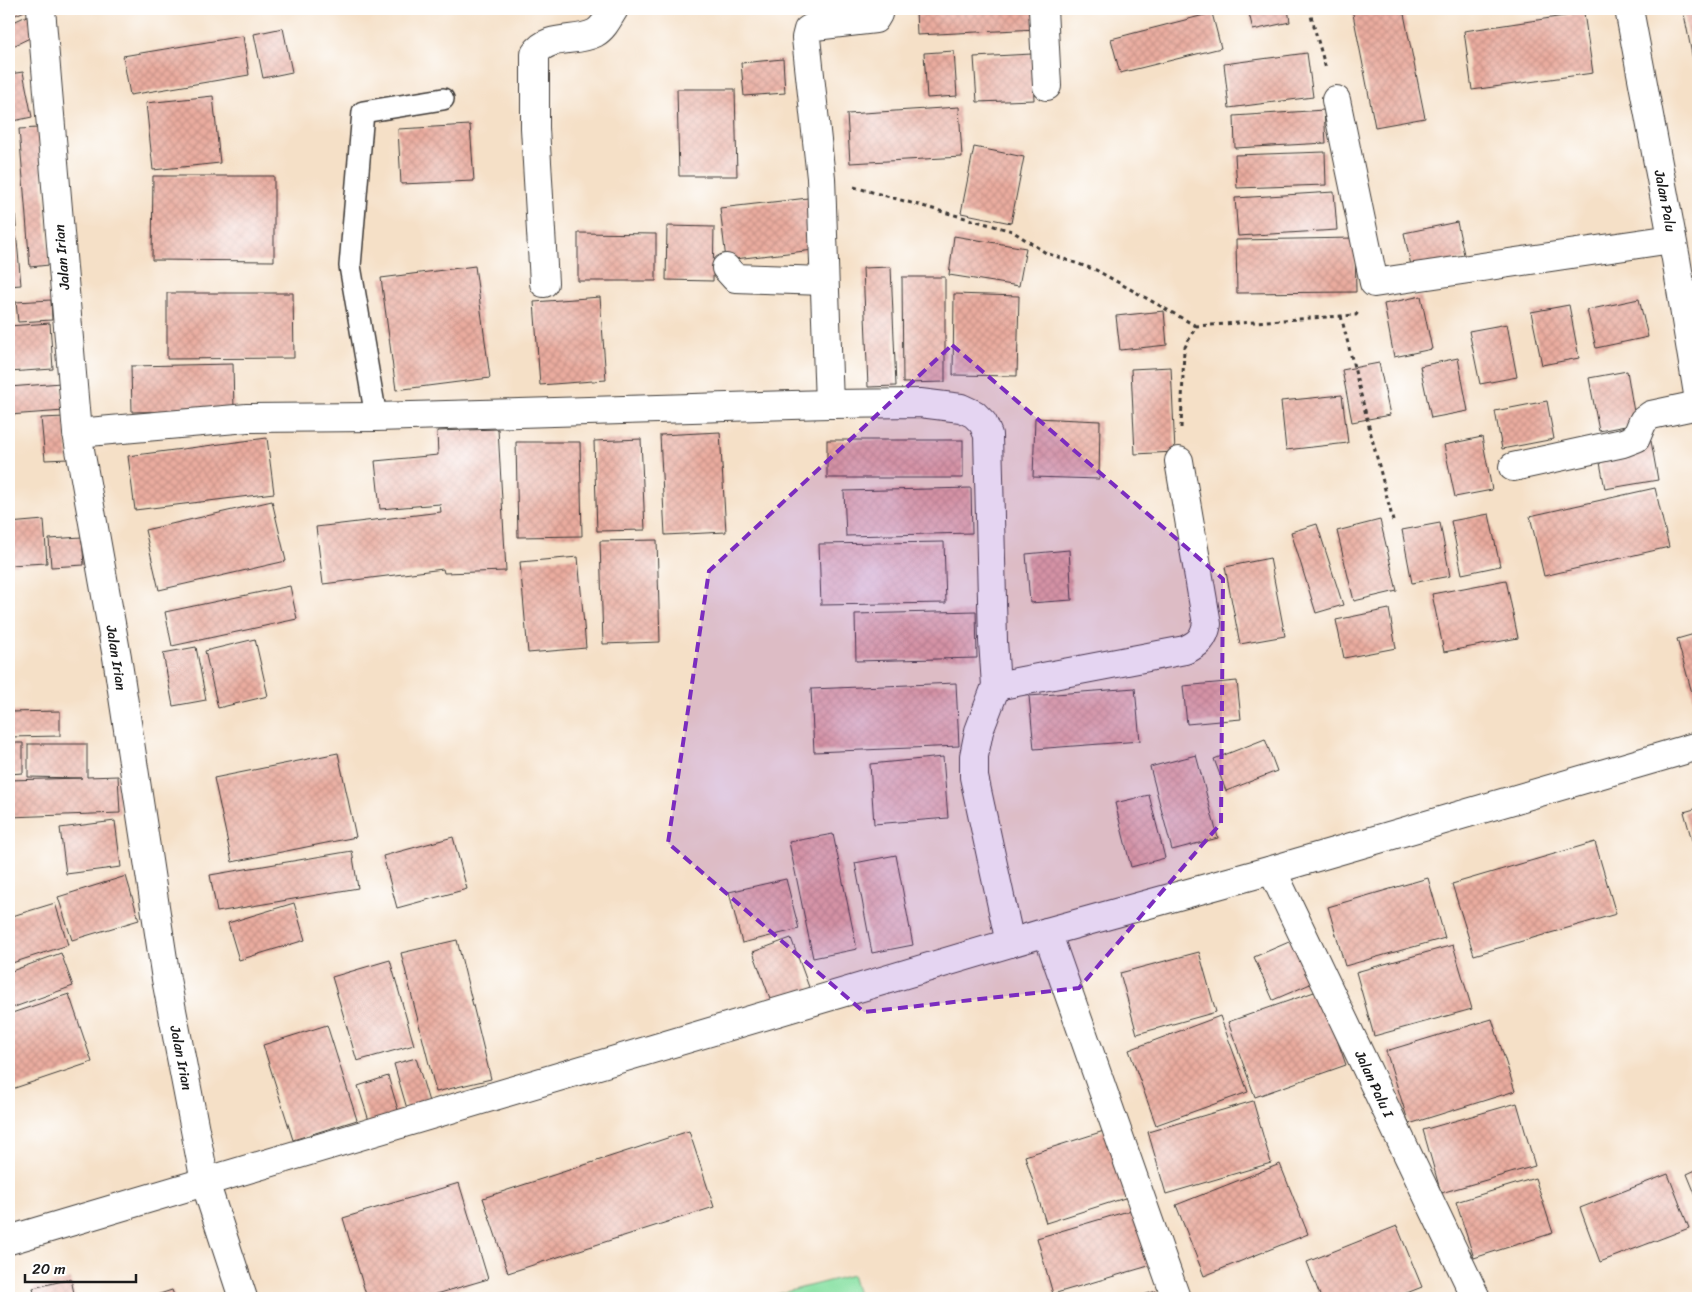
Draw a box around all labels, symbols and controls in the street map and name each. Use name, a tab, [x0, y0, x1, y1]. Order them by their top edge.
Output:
street label: Jalan Palu	[1647, 167, 1683, 235]
street label: Jalan Irian	[47, 223, 77, 292]
street label: Jalan Irian	[98, 623, 134, 693]
street label: Jalan Irian	[162, 1022, 200, 1093]
street label: Jalan Palu I	[1347, 1045, 1401, 1123]
scale bar	[25, 1252, 136, 1284]
text: 20 m	[32, 1256, 66, 1282]

